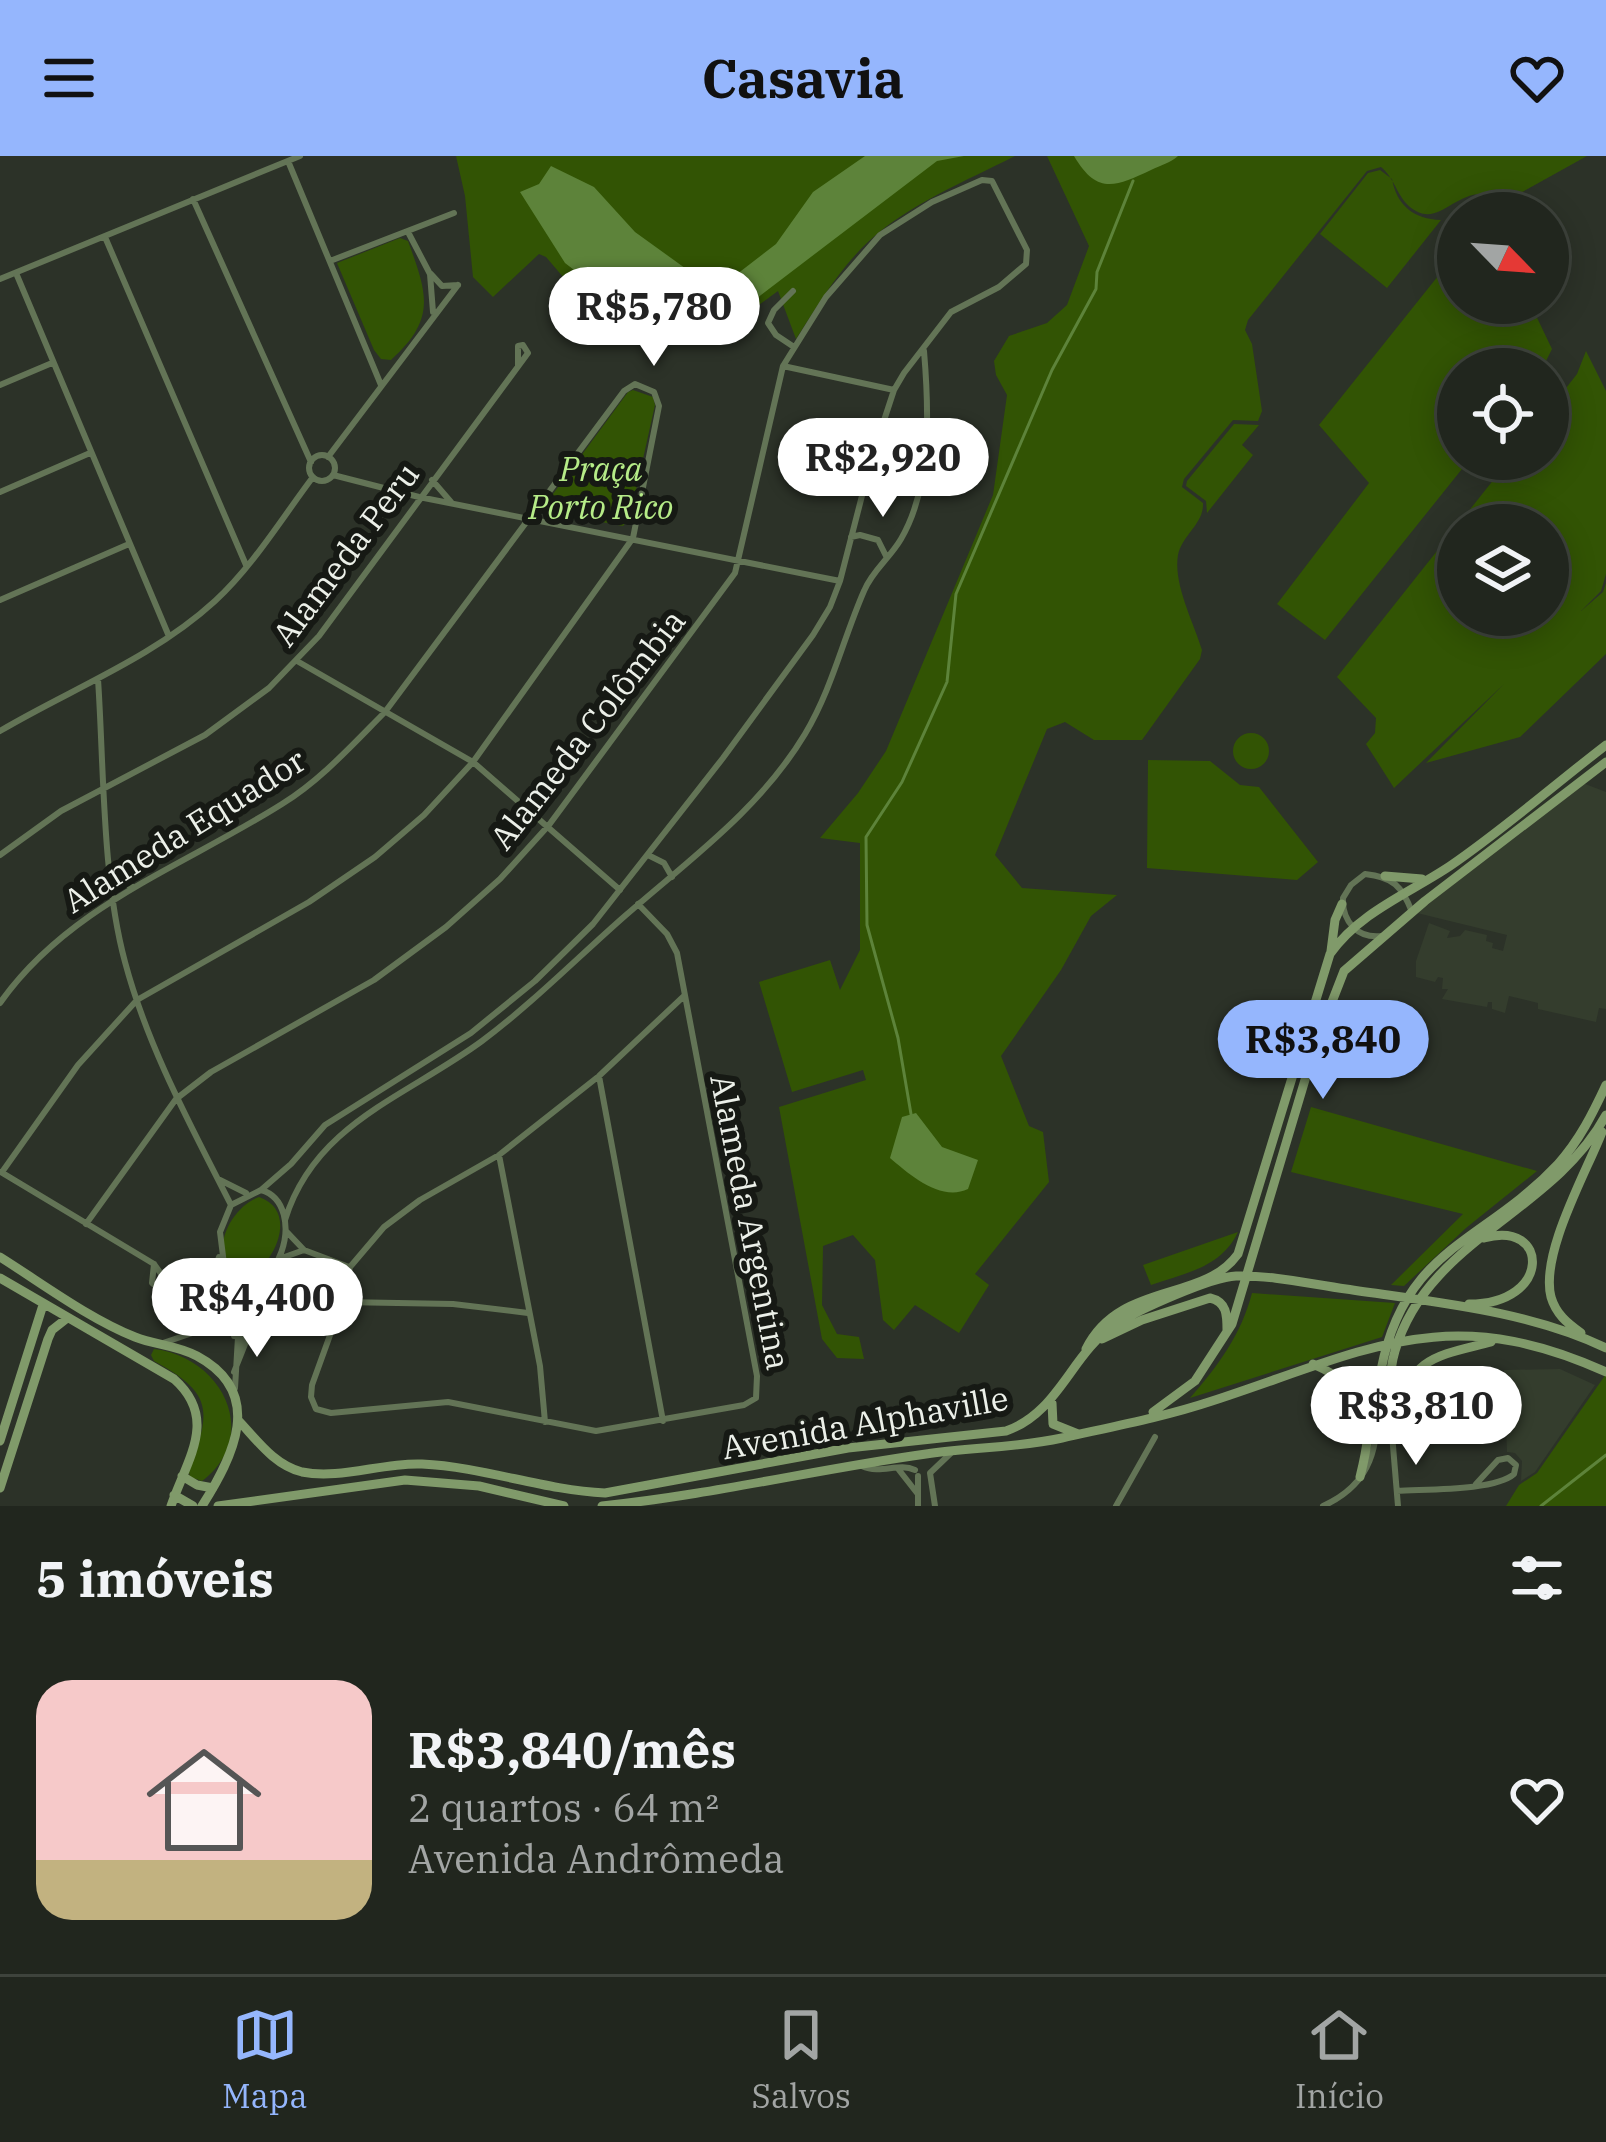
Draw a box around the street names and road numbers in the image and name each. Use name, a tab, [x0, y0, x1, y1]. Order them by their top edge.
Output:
street label: Alameda Peru	[262, 454, 428, 654]
street label: Alameda Colômbia	[480, 600, 694, 858]
street label: Alameda Equador	[55, 738, 313, 922]
street label: Alameda Argentina	[701, 1070, 801, 1374]
street label: Avenida Alphaville	[718, 1376, 1012, 1468]

